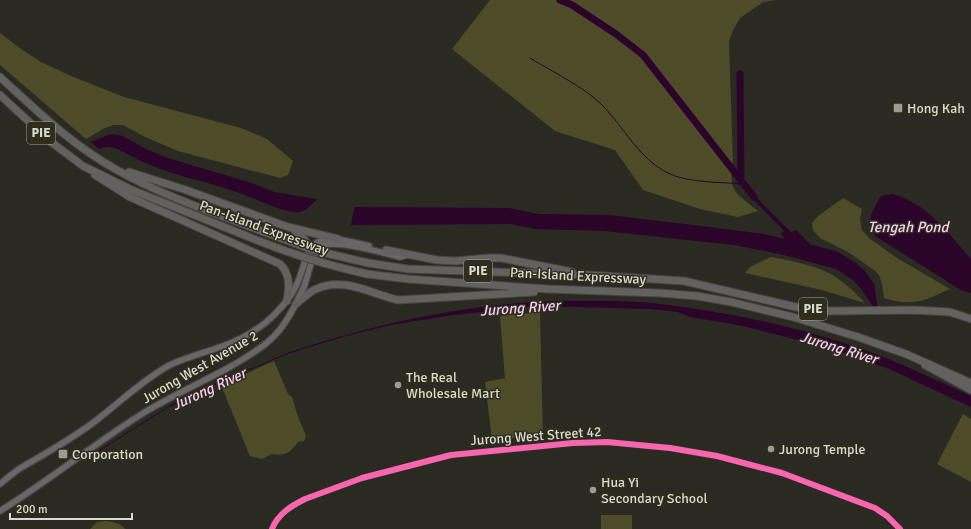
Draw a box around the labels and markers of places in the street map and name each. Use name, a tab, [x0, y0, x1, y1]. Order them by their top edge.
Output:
place label: Hong Kah	[907, 100, 965, 117]
marker: Hong Kah	[892, 102, 904, 114]
place label: The Real Wholesale Mart	[406, 369, 500, 402]
marker: The Real Wholesale Mart	[393, 380, 403, 390]
place label: Jurong Temple	[779, 441, 866, 458]
marker: Jurong Temple	[766, 444, 776, 454]
place label: Corporation	[72, 446, 143, 463]
marker: Corporation	[57, 448, 69, 460]
place label: Hua Yi Secondary School	[601, 474, 708, 507]
marker: Hua Yi Secondary School	[588, 485, 598, 495]

